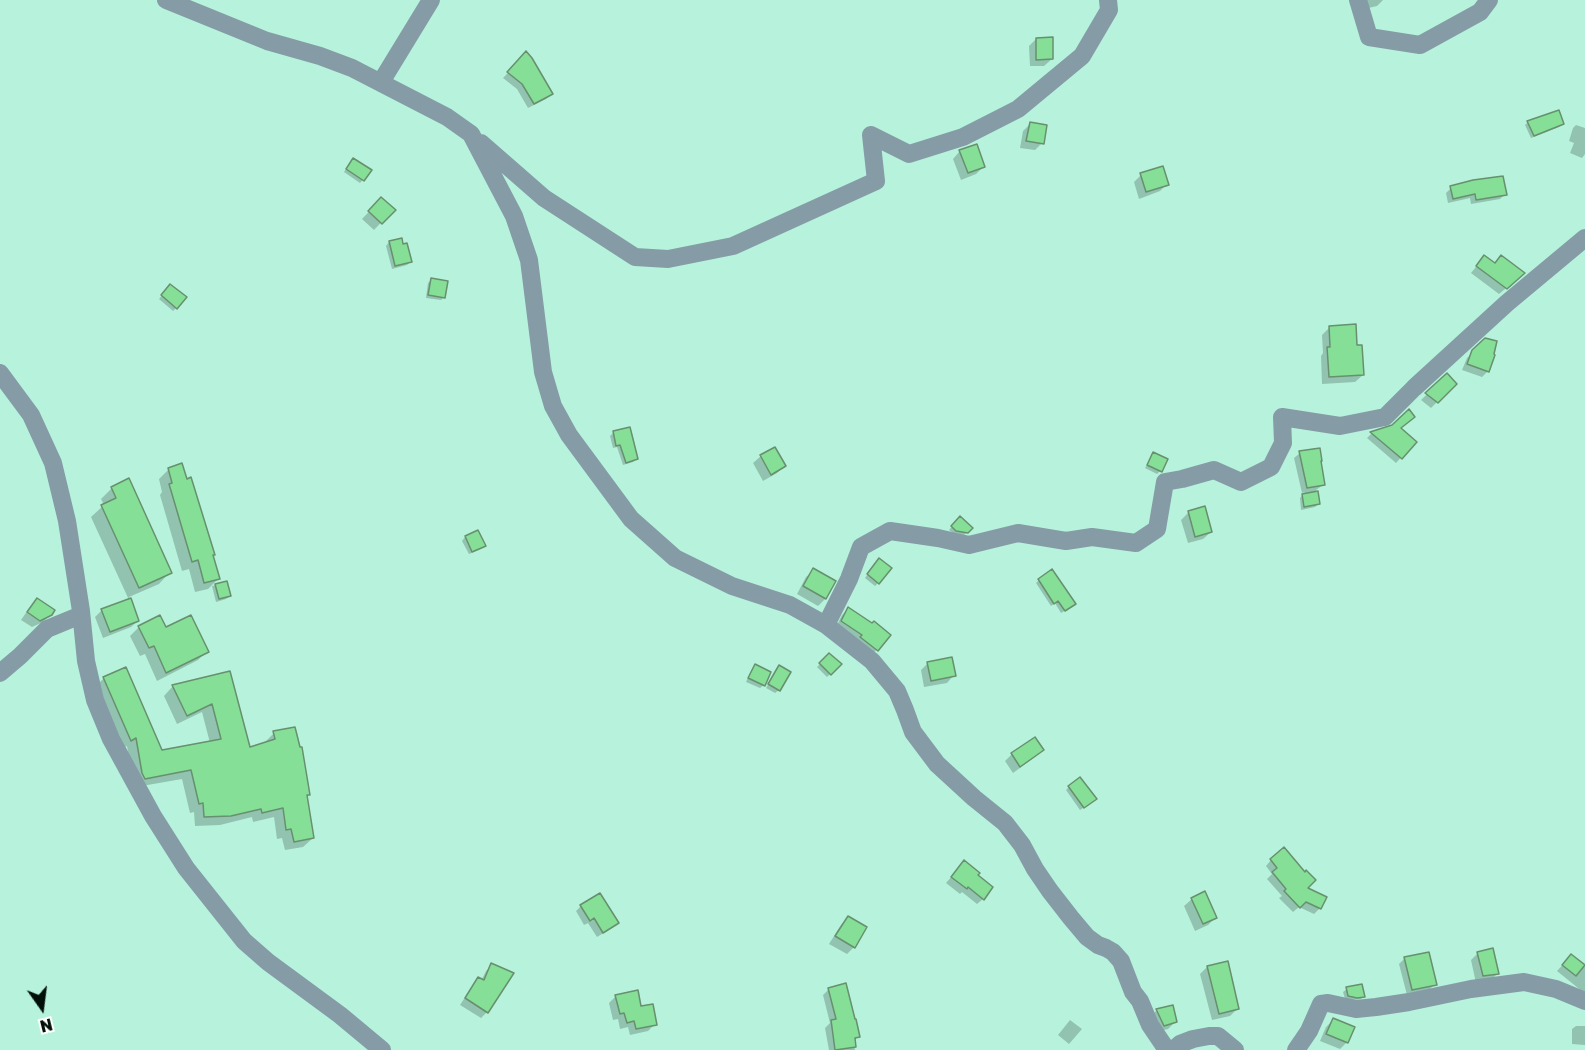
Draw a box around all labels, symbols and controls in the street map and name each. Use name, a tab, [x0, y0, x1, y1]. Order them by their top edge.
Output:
north arrow	[12, 978, 72, 1038]
text: N	[38, 1014, 55, 1037]

